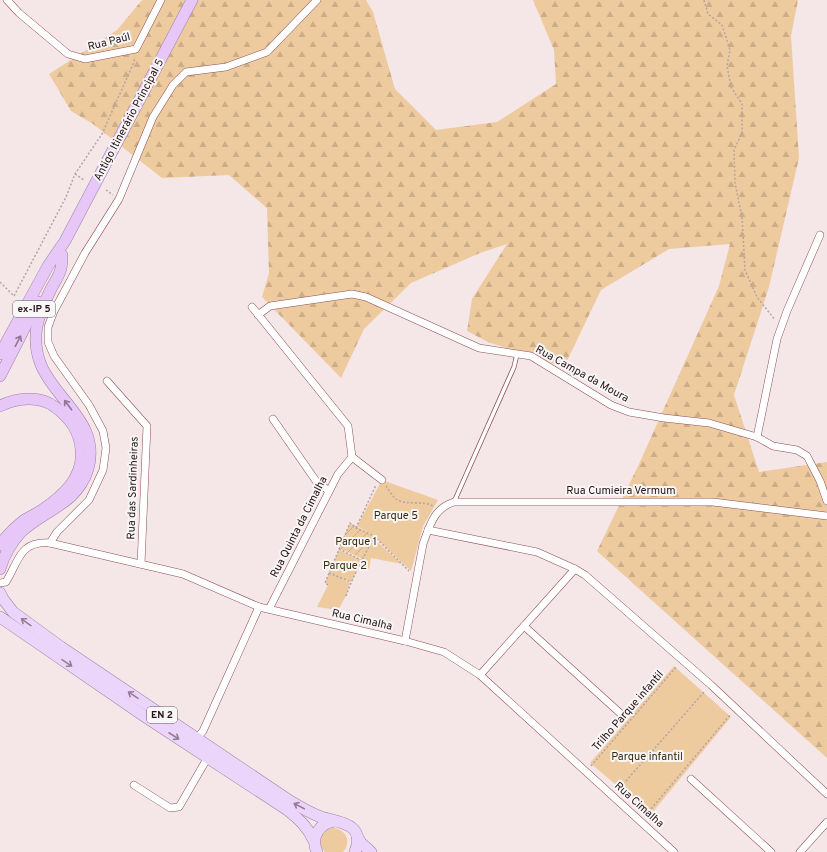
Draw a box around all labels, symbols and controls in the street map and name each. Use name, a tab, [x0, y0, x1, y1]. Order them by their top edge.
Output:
street label: Rua Paúl	[86, 30, 132, 54]
street label: Antigo Itinerário Principal 5	[91, 56, 167, 183]
road number: ex-IP 5	[13, 301, 55, 317]
one-way arrow	[15, 336, 22, 348]
street label: Rua Campa da Moura	[533, 342, 631, 406]
one-way arrow	[64, 399, 73, 410]
street label: Rua das Sardinheiras	[124, 436, 142, 540]
street label: Rua Quinta da Cimalha	[267, 474, 331, 580]
street label: Rua Cumieira Vermum	[566, 484, 676, 498]
park label: Parque 5	[374, 509, 418, 523]
park label: Parque 1	[335, 535, 377, 549]
park label: Parque 2	[323, 559, 367, 573]
street label: Rua Cimalha	[330, 606, 394, 634]
one-way arrow	[21, 617, 32, 626]
one-way arrow	[61, 659, 72, 667]
street label: Trilho Parque infantil	[589, 668, 667, 754]
one-way arrow	[127, 691, 139, 699]
road number: EN 2	[147, 707, 177, 723]
one-way arrow	[168, 732, 180, 740]
park label: Parque infantil	[611, 750, 683, 764]
street label: Rua Cimalha	[611, 779, 667, 831]
one-way arrow	[294, 802, 306, 810]

